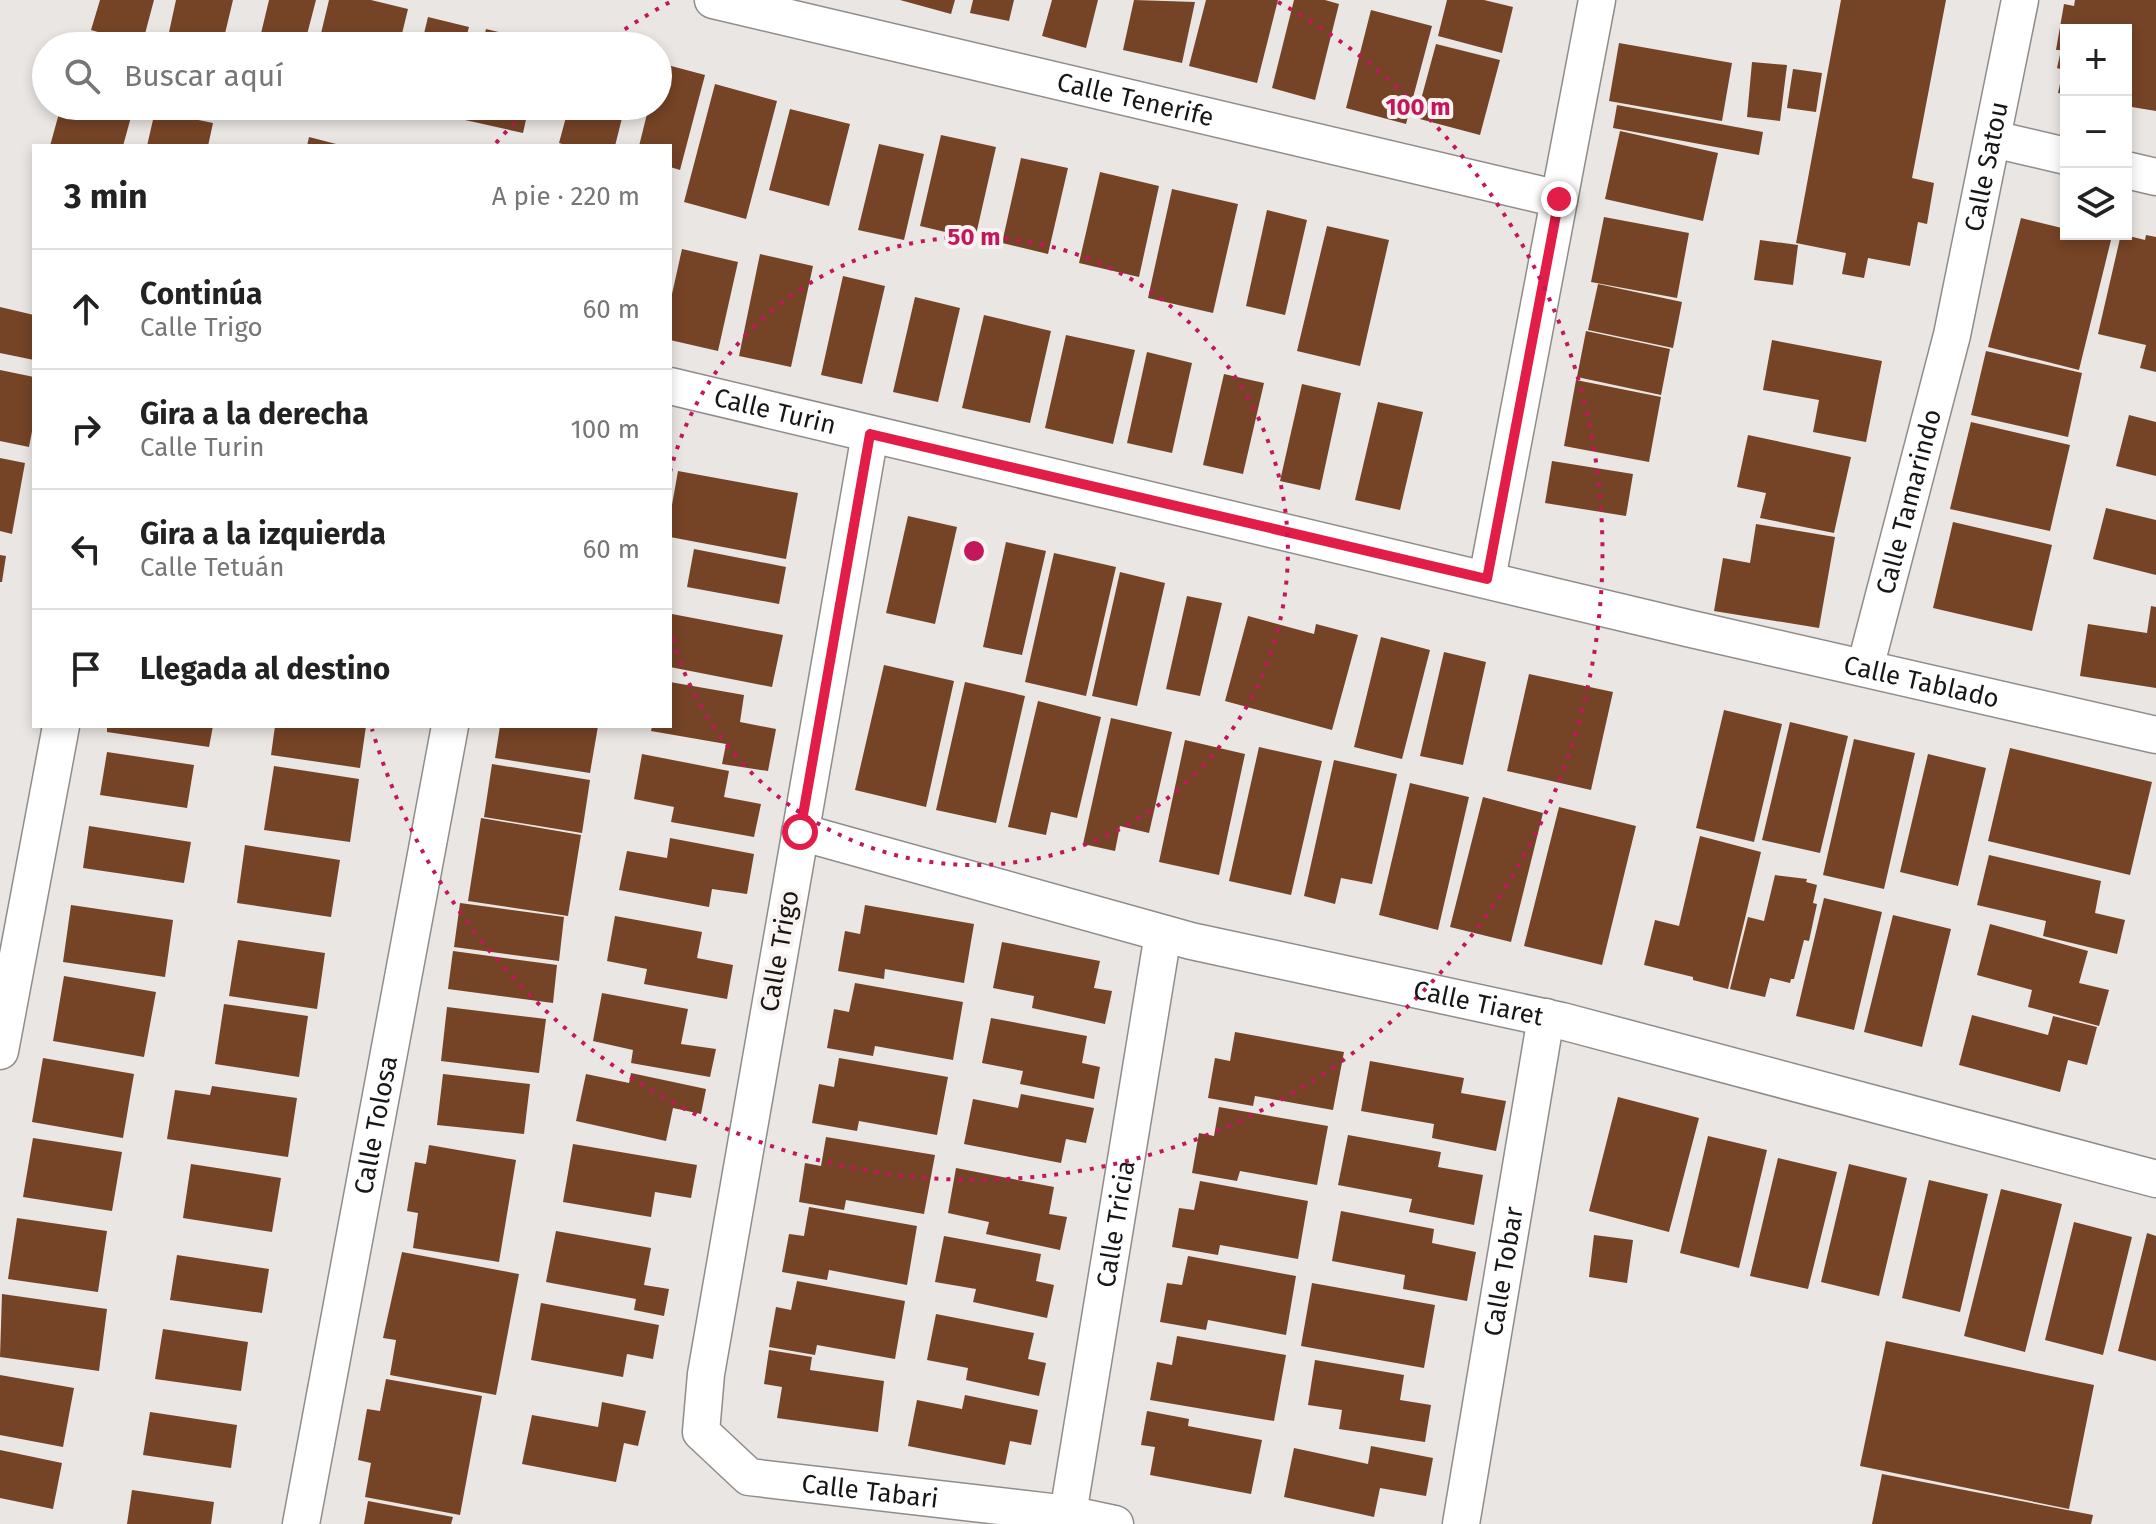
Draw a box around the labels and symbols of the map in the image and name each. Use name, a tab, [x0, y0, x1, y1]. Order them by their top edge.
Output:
street label: Calle Tenerife	[1054, 66, 1217, 133]
text: 100 m	[1385, 93, 1451, 121]
street label: Calle Satou	[1958, 99, 2015, 234]
route end	[1541, 181, 1577, 217]
text: 50 m	[948, 223, 1000, 251]
street label: Calle Turin	[711, 382, 839, 441]
street label: Calle Tamarindo	[1870, 406, 1948, 598]
centre of rings	[960, 537, 988, 565]
street label: Calle Tablado	[1841, 649, 2002, 715]
route start	[782, 814, 818, 850]
street label: Calle Trigo	[754, 888, 805, 1014]
street label: Calle Tiaret	[1411, 974, 1547, 1033]
street label: Calle Tolosa	[348, 1053, 404, 1197]
street label: Calle Tricia	[1090, 1158, 1142, 1290]
street label: Calle Tobar	[1478, 1204, 1530, 1339]
street label: Calle Tabari	[800, 1468, 940, 1515]

